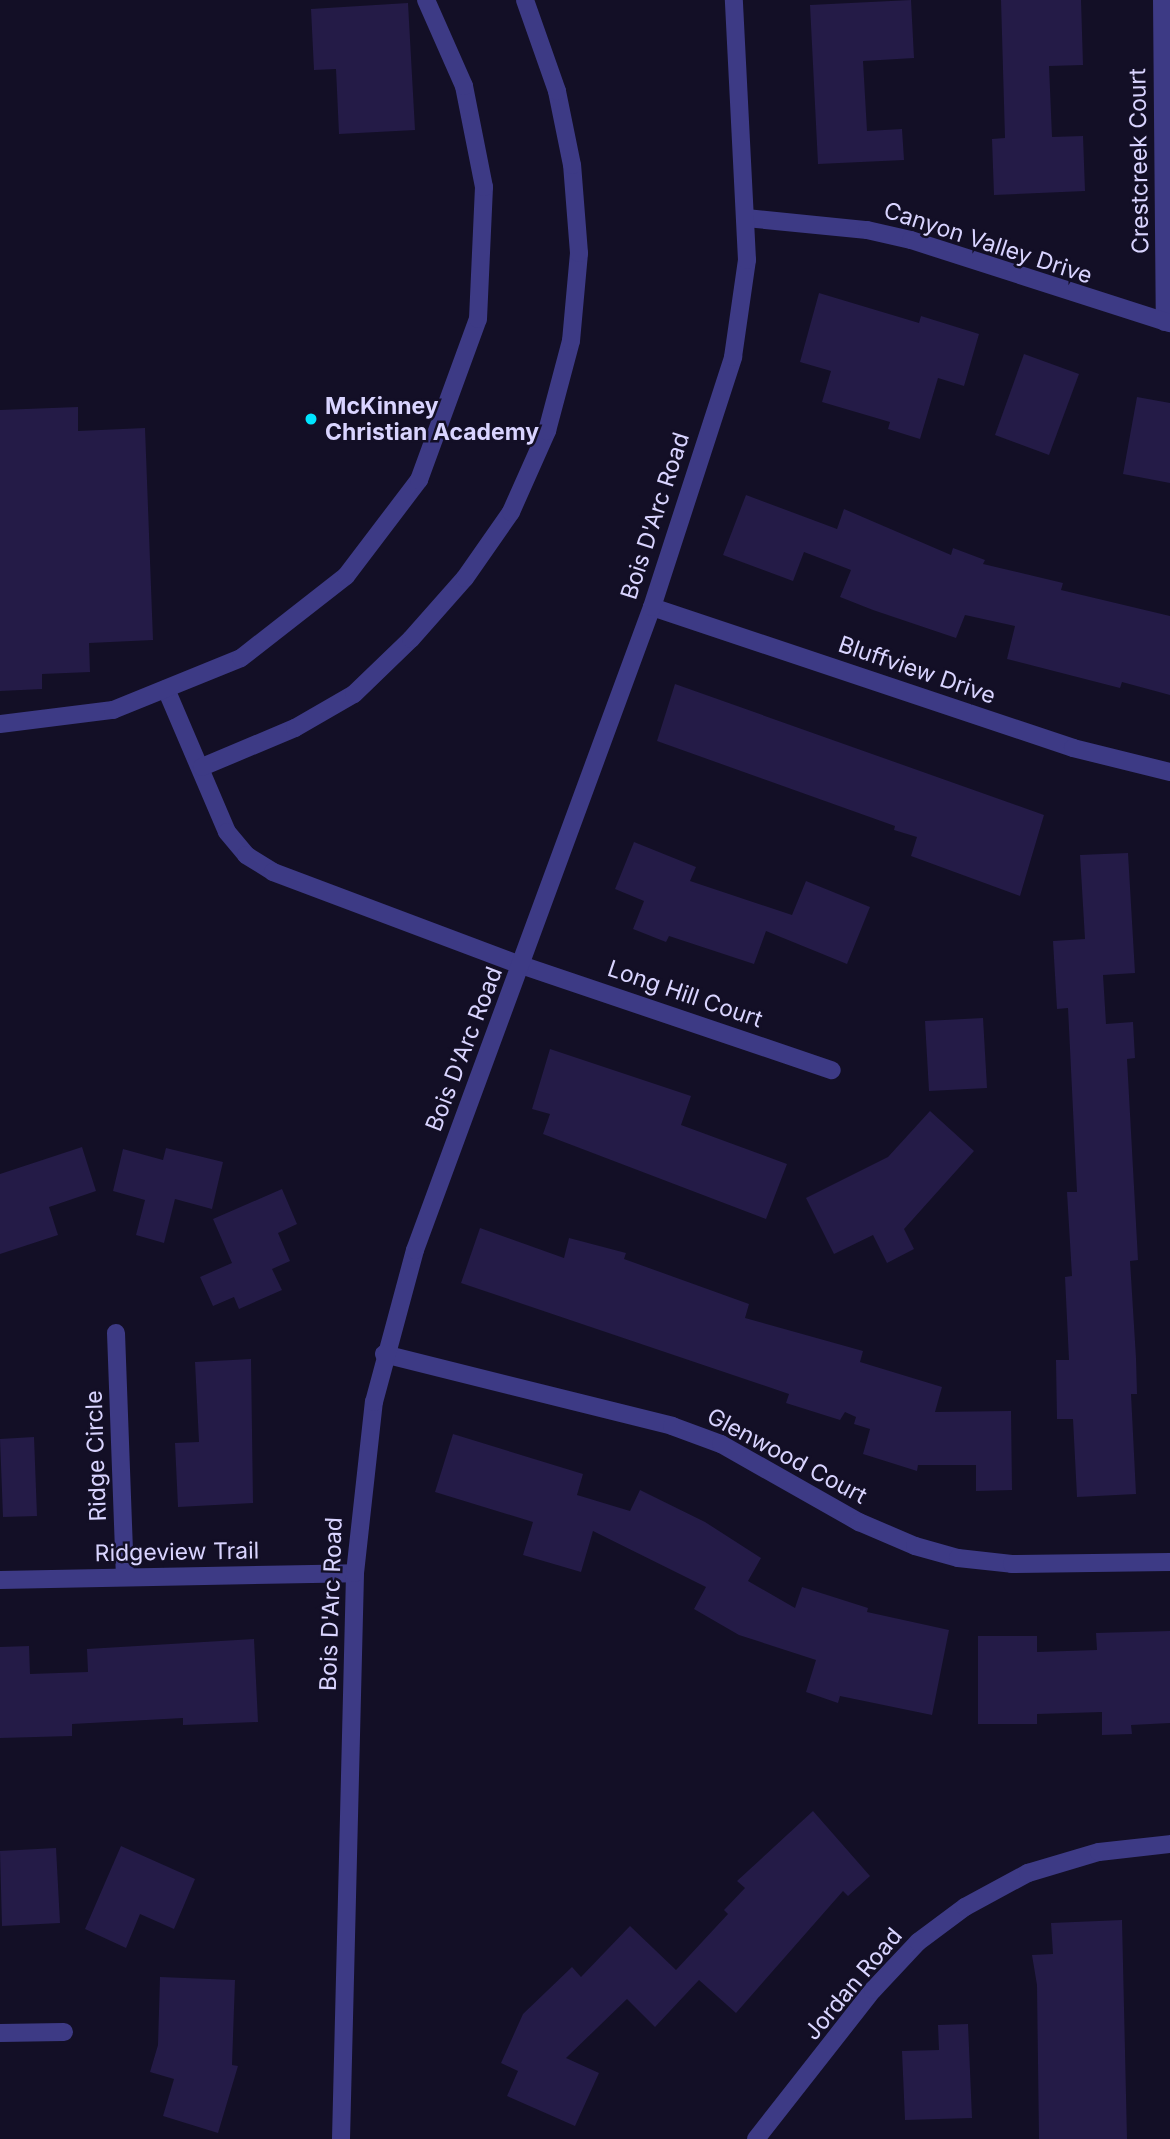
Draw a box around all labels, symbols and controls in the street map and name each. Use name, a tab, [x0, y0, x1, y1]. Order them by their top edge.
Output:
street label: Crestcreek Court	[1124, 68, 1154, 254]
street label: Canyon Valley Drive	[880, 196, 1096, 290]
place label: McKinney Christian Academy	[325, 392, 539, 446]
marker: McKinney Christian Academy	[303, 411, 319, 427]
street label: Bois D'Arc Road	[615, 429, 695, 603]
street label: Bluffview Drive	[835, 630, 999, 710]
street label: Long Hill Court	[604, 955, 766, 1033]
street label: Bois D'Arc Road	[420, 963, 508, 1135]
street label: Ridge Circle	[80, 1390, 112, 1522]
street label: Glenwood Court	[702, 1402, 872, 1510]
street label: Bois D'Arc Road	[314, 1517, 348, 1691]
street label: Ridgeview Trail	[94, 1537, 260, 1567]
street label: Jordan Road	[798, 1922, 908, 2046]

